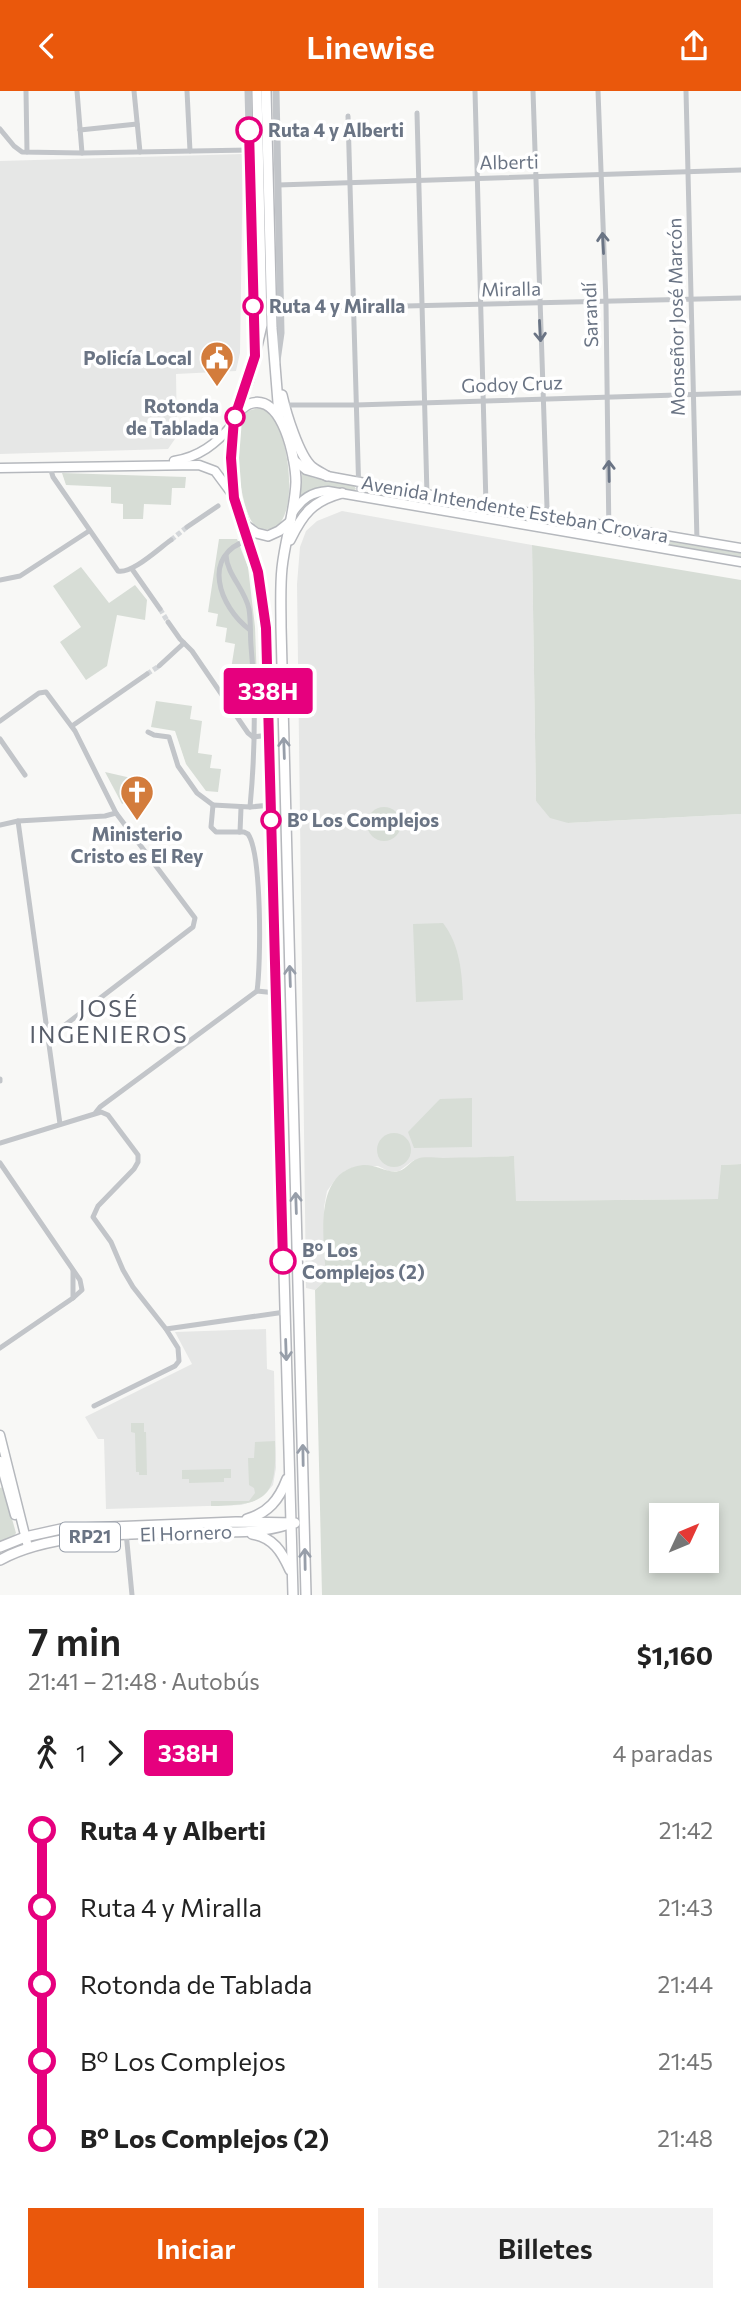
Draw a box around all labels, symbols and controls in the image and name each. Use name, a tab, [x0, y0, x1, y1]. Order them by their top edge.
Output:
text: Linewise	[306, 26, 435, 66]
icon: back	[28, 27, 66, 65]
icon: share	[675, 27, 713, 65]
marker: Ruta 4 y Alberti	[236, 117, 262, 143]
place label: Ruta 4 y Alberti	[268, 118, 404, 141]
street label: Alberti	[479, 149, 539, 174]
street label: Monseñor José Marcón	[662, 218, 689, 416]
one-way arrow	[597, 232, 610, 255]
street label: Miralla	[481, 276, 541, 301]
street label: Sarandí	[577, 281, 602, 348]
place label: Ruta 4 y Miralla	[269, 294, 405, 317]
marker: Ruta 4 y Miralla	[243, 296, 263, 316]
one-way arrow	[534, 319, 547, 342]
public building icon: Policía Local	[198, 339, 236, 388]
place label: Policía Local	[83, 346, 192, 369]
street label: Godoy Cruz	[461, 370, 563, 397]
place label: Rotonda de Tablada	[126, 394, 219, 439]
marker: Rotonda de Tablada	[225, 407, 245, 427]
one-way arrow	[603, 460, 616, 483]
street label: Avenida Intendente Esteban Crovara	[360, 470, 670, 547]
line badge: 338H	[219, 668, 317, 714]
text: 338H	[238, 676, 298, 705]
one-way arrow	[277, 737, 291, 760]
church icon: Ministerio Cristo es El Rey	[118, 773, 156, 822]
place label: Bº Los Complejos	[287, 808, 439, 831]
marker: Bº Los Complejos	[261, 810, 281, 830]
place label: Ministerio Cristo es El Rey	[71, 822, 204, 867]
one-way arrow	[284, 964, 297, 987]
district label: JOSÉ INGENIEROS	[29, 994, 189, 1048]
one-way arrow	[290, 1192, 303, 1215]
place label: Bº Los Complejos (2)	[302, 1238, 425, 1283]
marker: Bº Los Complejos (2)	[270, 1248, 296, 1274]
one-way arrow	[279, 1338, 292, 1361]
one-way arrow	[296, 1444, 310, 1467]
north arrow	[649, 1503, 719, 1573]
map controls	[649, 1503, 719, 1573]
street label: El Hornero	[139, 1519, 233, 1546]
road number: RP21	[60, 1523, 120, 1552]
one-way arrow	[298, 1548, 312, 1571]
text: 7 min	[28, 1617, 121, 1664]
text: $1,160	[637, 1639, 713, 1670]
text: 21:41 – 21:48 · Autobús	[28, 1667, 260, 1695]
icon: walk	[28, 1734, 66, 1772]
icon: forward	[96, 1734, 134, 1772]
text: 338H	[158, 1738, 219, 1767]
text: 1	[76, 1739, 86, 1767]
text: 4 paradas	[612, 1739, 713, 1767]
text: Ruta 4 y Alberti	[80, 1814, 266, 1845]
text: 21:42	[659, 1816, 713, 1844]
text: Ruta 4 y Miralla	[80, 1891, 262, 1922]
text: 21:43	[658, 1893, 713, 1921]
text: Rotonda de Tablada	[80, 1968, 312, 1999]
text: 21:44	[657, 1970, 713, 1998]
text: Bº Los Complejos	[80, 2045, 286, 2076]
text: 21:45	[658, 2047, 713, 2075]
text: Bº Los Complejos (2)	[80, 2122, 329, 2153]
text: 21:48	[657, 2124, 713, 2152]
button: Iniciar	[28, 2208, 364, 2288]
button: Billetes	[378, 2208, 713, 2288]

